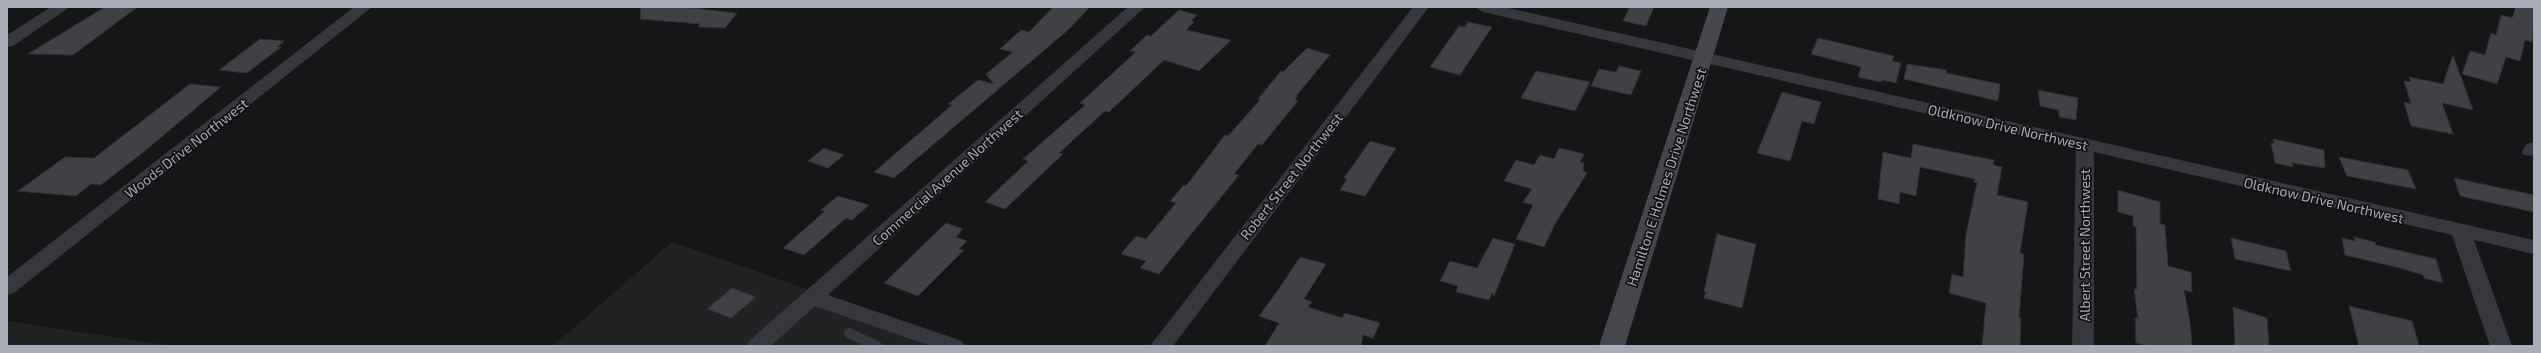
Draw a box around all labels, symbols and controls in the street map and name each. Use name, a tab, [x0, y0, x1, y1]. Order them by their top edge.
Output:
street label: Hamilton E Holmes Drive Northwest	[1623, 66, 1709, 288]
street label: Woods Drive Northwest	[121, 95, 251, 201]
street label: Oldknow Drive Northwest	[1926, 100, 2090, 154]
street label: Commercial Avenue Northwest	[868, 105, 1026, 249]
street label: Robert Street Northwest	[1236, 109, 1346, 243]
street label: Albert Street Northwest	[2076, 169, 2093, 321]
street label: Oldknow Drive Northwest	[2242, 173, 2406, 227]

